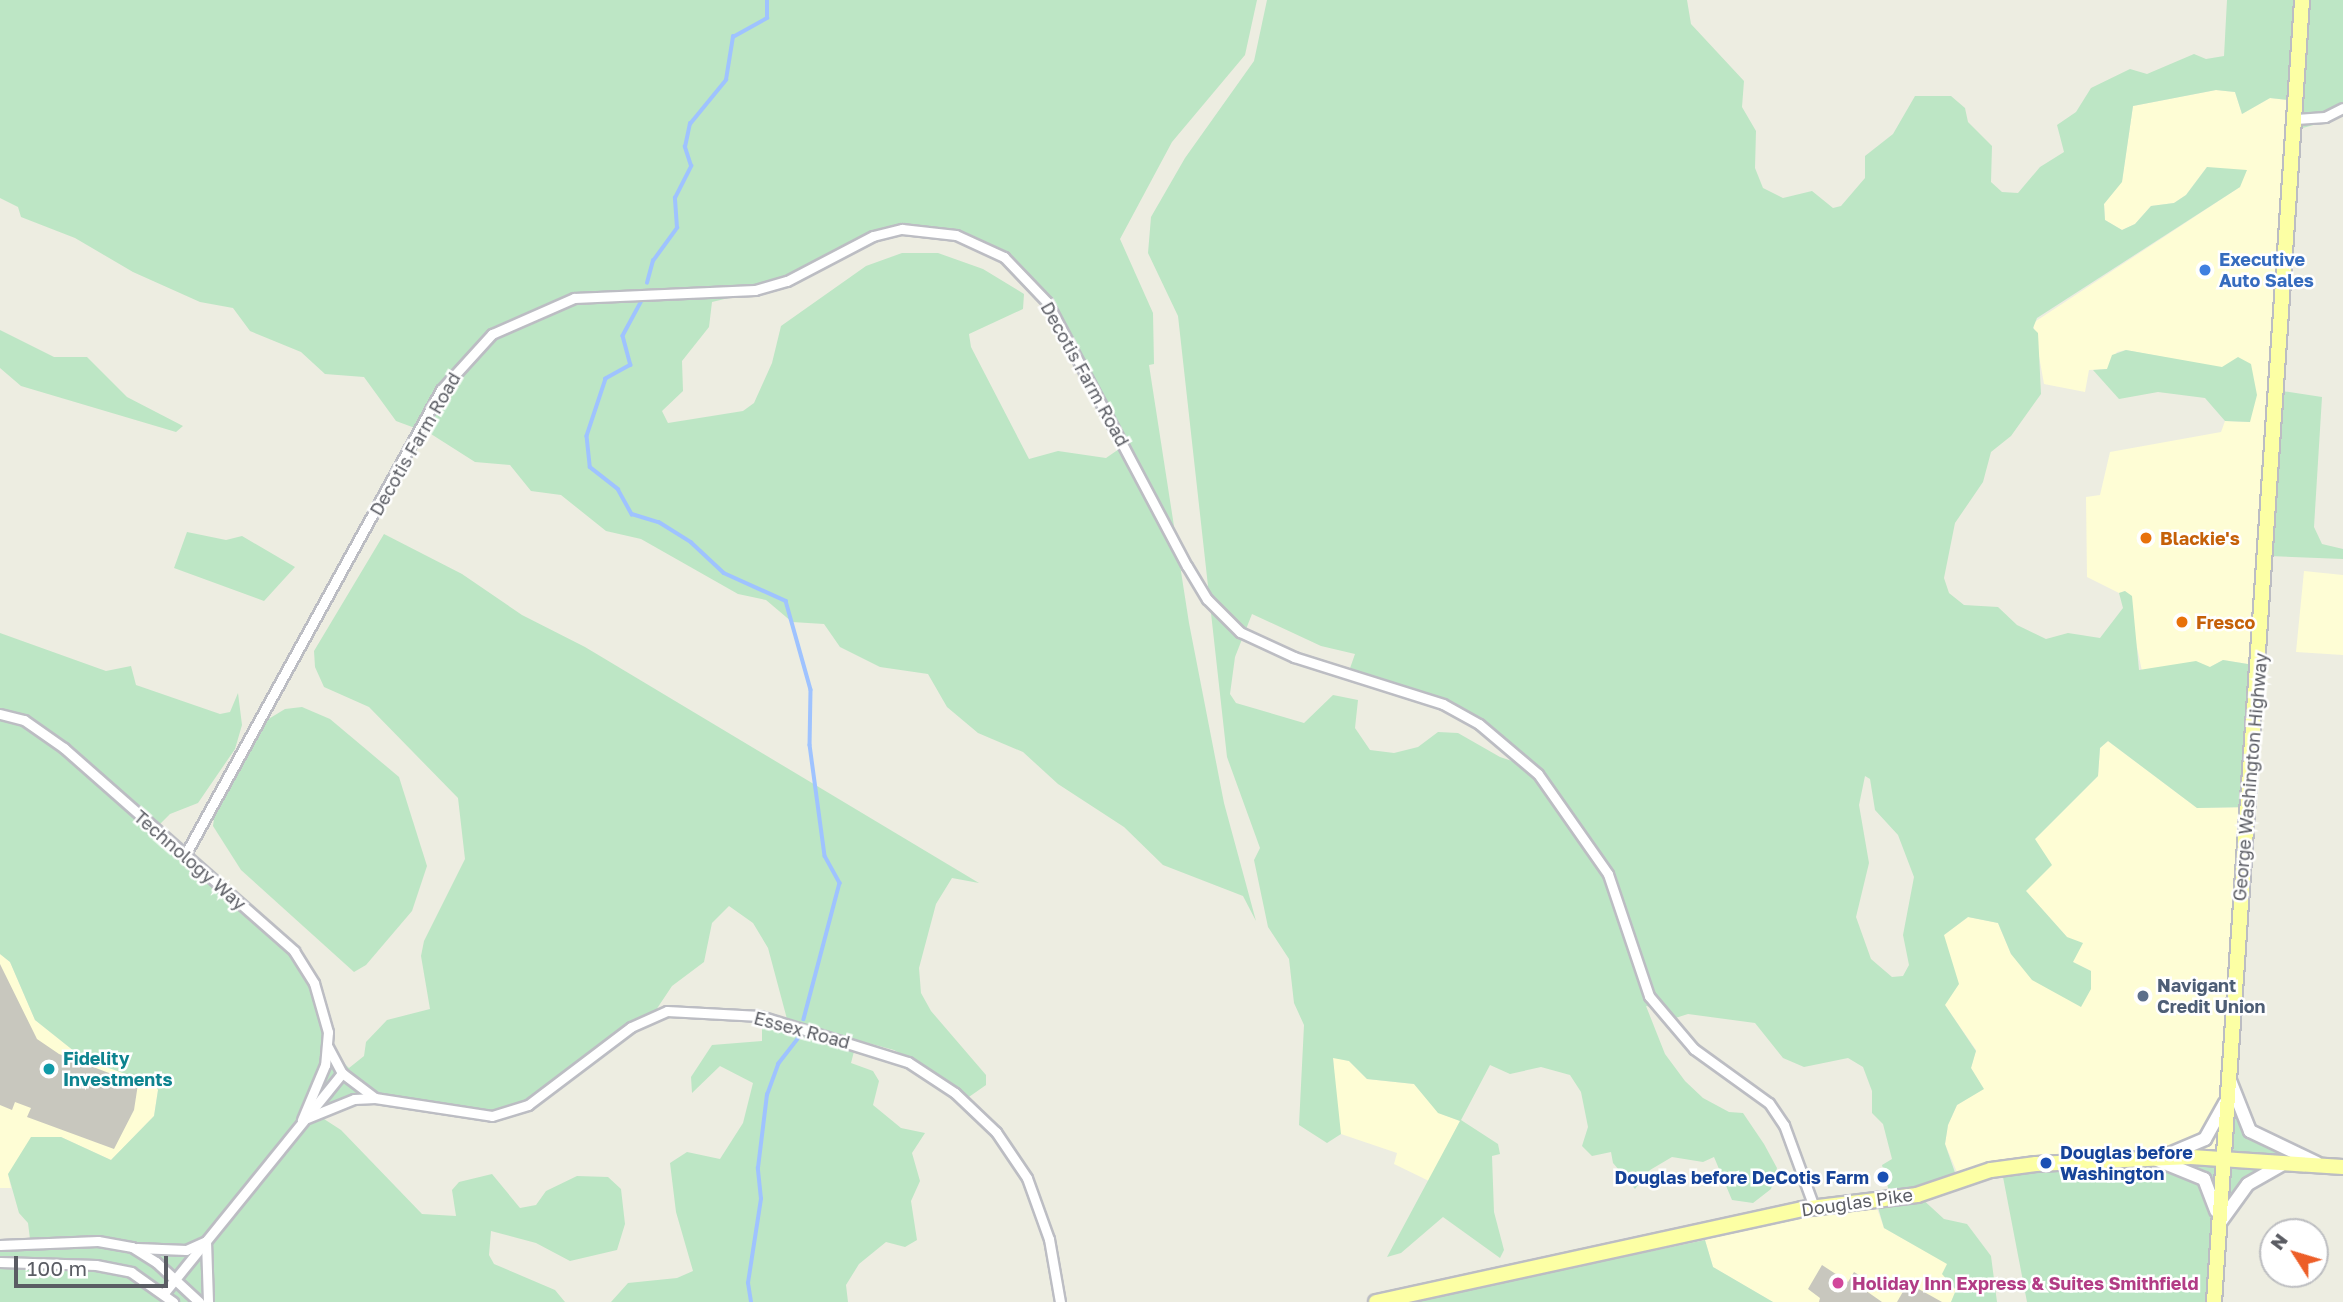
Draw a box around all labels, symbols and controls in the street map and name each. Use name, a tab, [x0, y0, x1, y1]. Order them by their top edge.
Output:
place label: Executive Auto Sales	[2219, 249, 2314, 292]
marker: Executive Auto Sales	[2197, 262, 2213, 278]
street label: Decotis Farm Road	[1036, 298, 1134, 450]
street label: Decotis Farm Road	[365, 369, 465, 519]
place label: Blackie's	[2160, 527, 2240, 549]
marker: Blackie's	[2138, 530, 2154, 546]
place label: Fresco	[2196, 611, 2255, 633]
marker: Fresco	[2174, 614, 2190, 630]
street label: George Washington Highway	[2228, 652, 2272, 902]
street label: Technology Way	[130, 806, 250, 914]
place label: Navigant Credit Union	[2157, 975, 2266, 1018]
marker: Navigant Credit Union	[2135, 988, 2151, 1004]
street label: Essex Road	[752, 1007, 852, 1053]
place label: Fidelity Investments	[63, 1048, 173, 1090]
marker: Fidelity Investments	[41, 1061, 57, 1077]
place label: Douglas before Washington	[2060, 1142, 2193, 1184]
marker: Douglas before Washington	[2038, 1155, 2054, 1171]
place label: Douglas before DeCotis Farm	[1615, 1166, 1869, 1188]
marker: Douglas before DeCotis Farm	[1875, 1169, 1891, 1185]
street label: Douglas Pike	[1800, 1183, 1914, 1221]
north arrow	[2259, 1218, 2329, 1288]
text: N	[2265, 1229, 2292, 1254]
scale bar	[18, 1242, 172, 1286]
text: 100 m	[27, 1255, 87, 1281]
place label: Holiday Inn Express & Suites Smithfield	[1852, 1272, 2198, 1294]
marker: Holiday Inn Express & Suites Smithfield	[1830, 1275, 1846, 1291]

